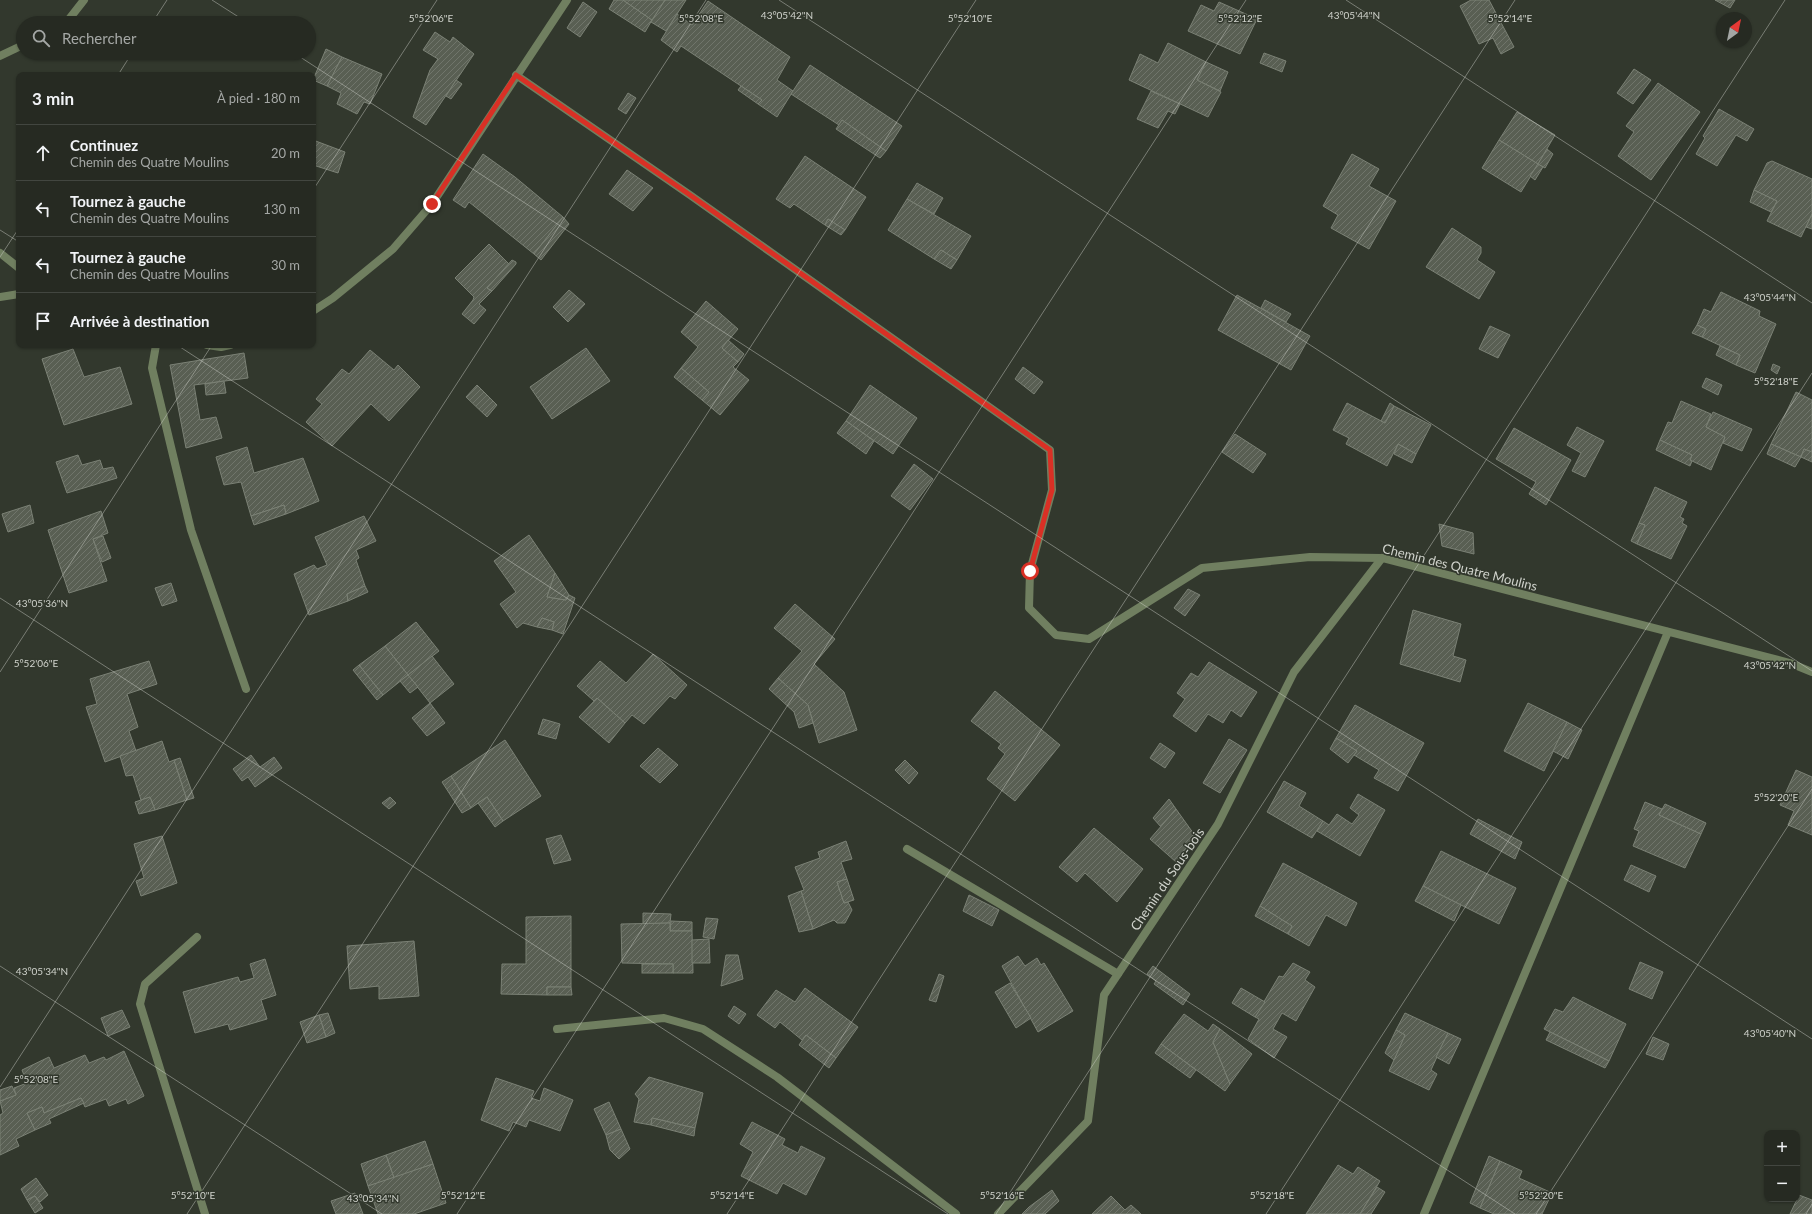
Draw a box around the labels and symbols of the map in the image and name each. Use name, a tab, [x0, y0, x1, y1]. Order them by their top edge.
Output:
text: 43°05'42"N	[761, 9, 813, 21]
text: 43°05'44"N	[1328, 9, 1380, 21]
text: 5°52'06"E	[409, 12, 454, 24]
text: 5°52'08"E	[679, 12, 724, 24]
text: 5°52'10"E	[948, 12, 993, 24]
text: 5°52'12"E	[1218, 12, 1263, 24]
text: 5°52'14"E	[1488, 12, 1533, 24]
north arrow	[1716, 12, 1752, 48]
route end	[423, 195, 441, 213]
text: 43°05'44"N	[1744, 291, 1796, 303]
text: 5°52'18"E	[1754, 375, 1799, 387]
street label: Chemin des Quatre Moulins	[1381, 540, 1539, 594]
route start	[1021, 562, 1039, 580]
text: 43°05'36"N	[16, 597, 68, 609]
text: 5°52'06"E	[14, 657, 59, 669]
text: 43°05'42"N	[1744, 659, 1796, 671]
text: 5°52'20"E	[1754, 791, 1799, 803]
street label: Chemin du Sous-bois	[1127, 824, 1208, 933]
text: 43°05'34"N	[16, 965, 68, 977]
text: 43°05'40"N	[1744, 1027, 1796, 1039]
text: 5°52'08"E	[14, 1073, 59, 1085]
text: 5°52'10"E	[171, 1189, 216, 1201]
text: 5°52'12"E	[441, 1189, 486, 1201]
text: 5°52'14"E	[710, 1189, 755, 1201]
text: 5°52'16"E	[980, 1189, 1025, 1201]
text: 5°52'18"E	[1250, 1189, 1295, 1201]
text: 5°52'20"E	[1519, 1189, 1564, 1201]
text: 43°05'34"N	[347, 1192, 399, 1204]

